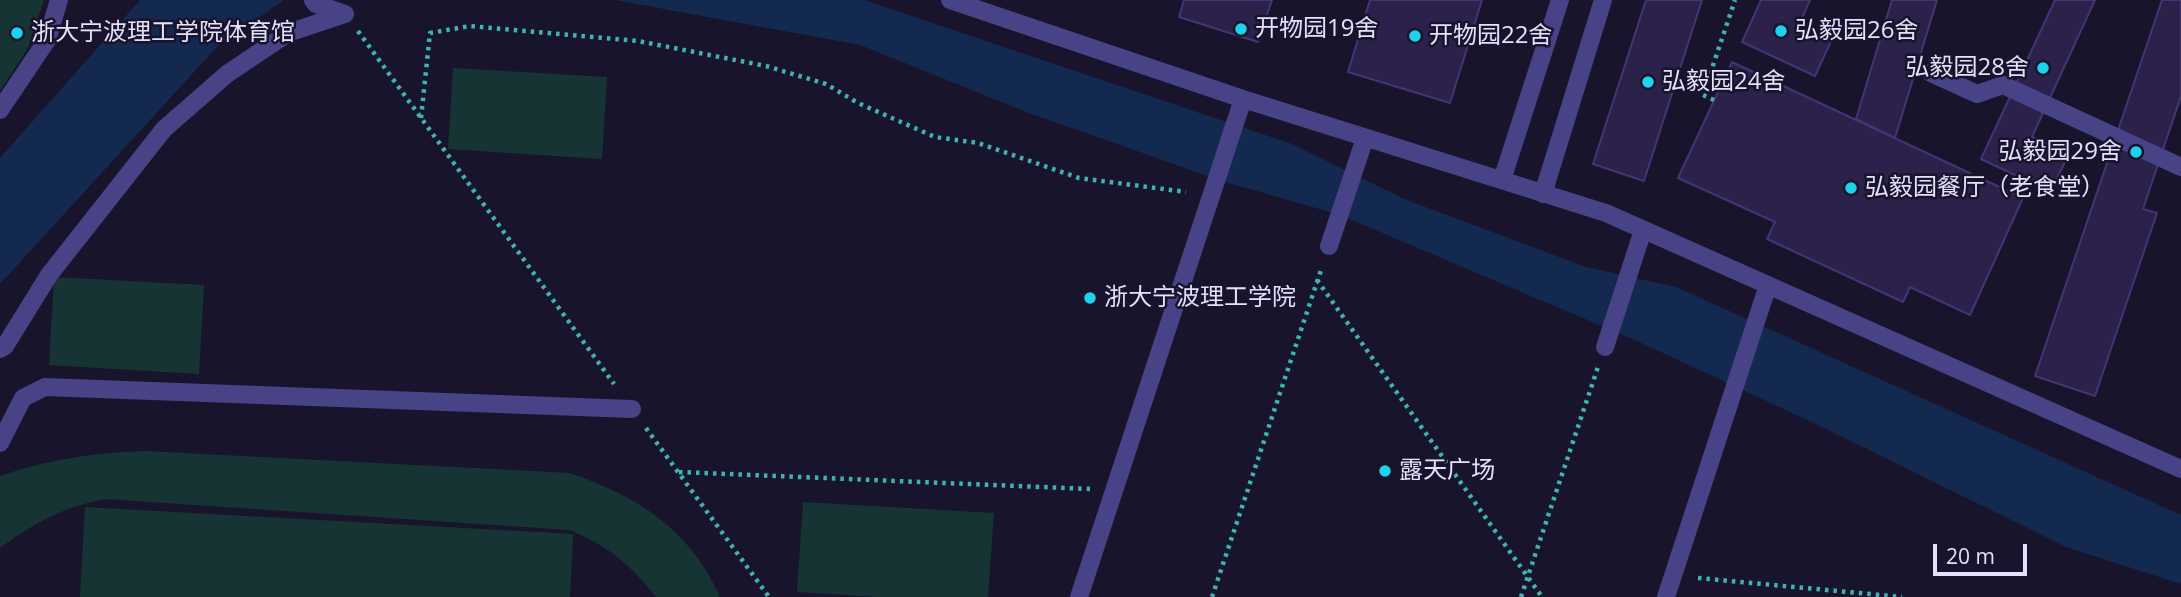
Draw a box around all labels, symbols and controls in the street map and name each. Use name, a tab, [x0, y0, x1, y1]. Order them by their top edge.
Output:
place label: 开物园19舍	[1255, 15, 1378, 43]
place label: 弘毅园26舍	[1795, 17, 1918, 45]
place label: 浙大宁波理工学院体育馆	[31, 19, 295, 47]
marker: 开物园19舍	[1233, 21, 1249, 37]
place label: 开物园22舍	[1429, 22, 1552, 50]
marker: 弘毅园26舍	[1773, 23, 1789, 39]
marker: 浙大宁波理工学院体育馆	[9, 25, 25, 41]
marker: 开物园22舍	[1407, 28, 1423, 44]
place label: 弘毅园28舍	[1906, 54, 2029, 82]
marker: 弘毅园28舍	[2035, 60, 2051, 76]
place label: 弘毅园24舍	[1662, 68, 1785, 96]
marker: 弘毅园24舍	[1640, 74, 1656, 90]
place label: 弘毅园29舍	[1999, 138, 2122, 166]
marker: 弘毅园29舍	[2128, 144, 2144, 160]
place label: 弘毅园餐厅（老食堂）	[1865, 174, 2105, 202]
marker: 弘毅园餐厅（老食堂）	[1843, 180, 1859, 196]
place label: 浙大宁波理工学院	[1104, 284, 1296, 312]
marker: 浙大宁波理工学院	[1082, 290, 1098, 306]
place label: 露天广场	[1399, 457, 1495, 485]
marker: 露天广场	[1377, 463, 1393, 479]
scale bar	[1936, 530, 2030, 574]
text: 20 m	[1946, 542, 1995, 570]

